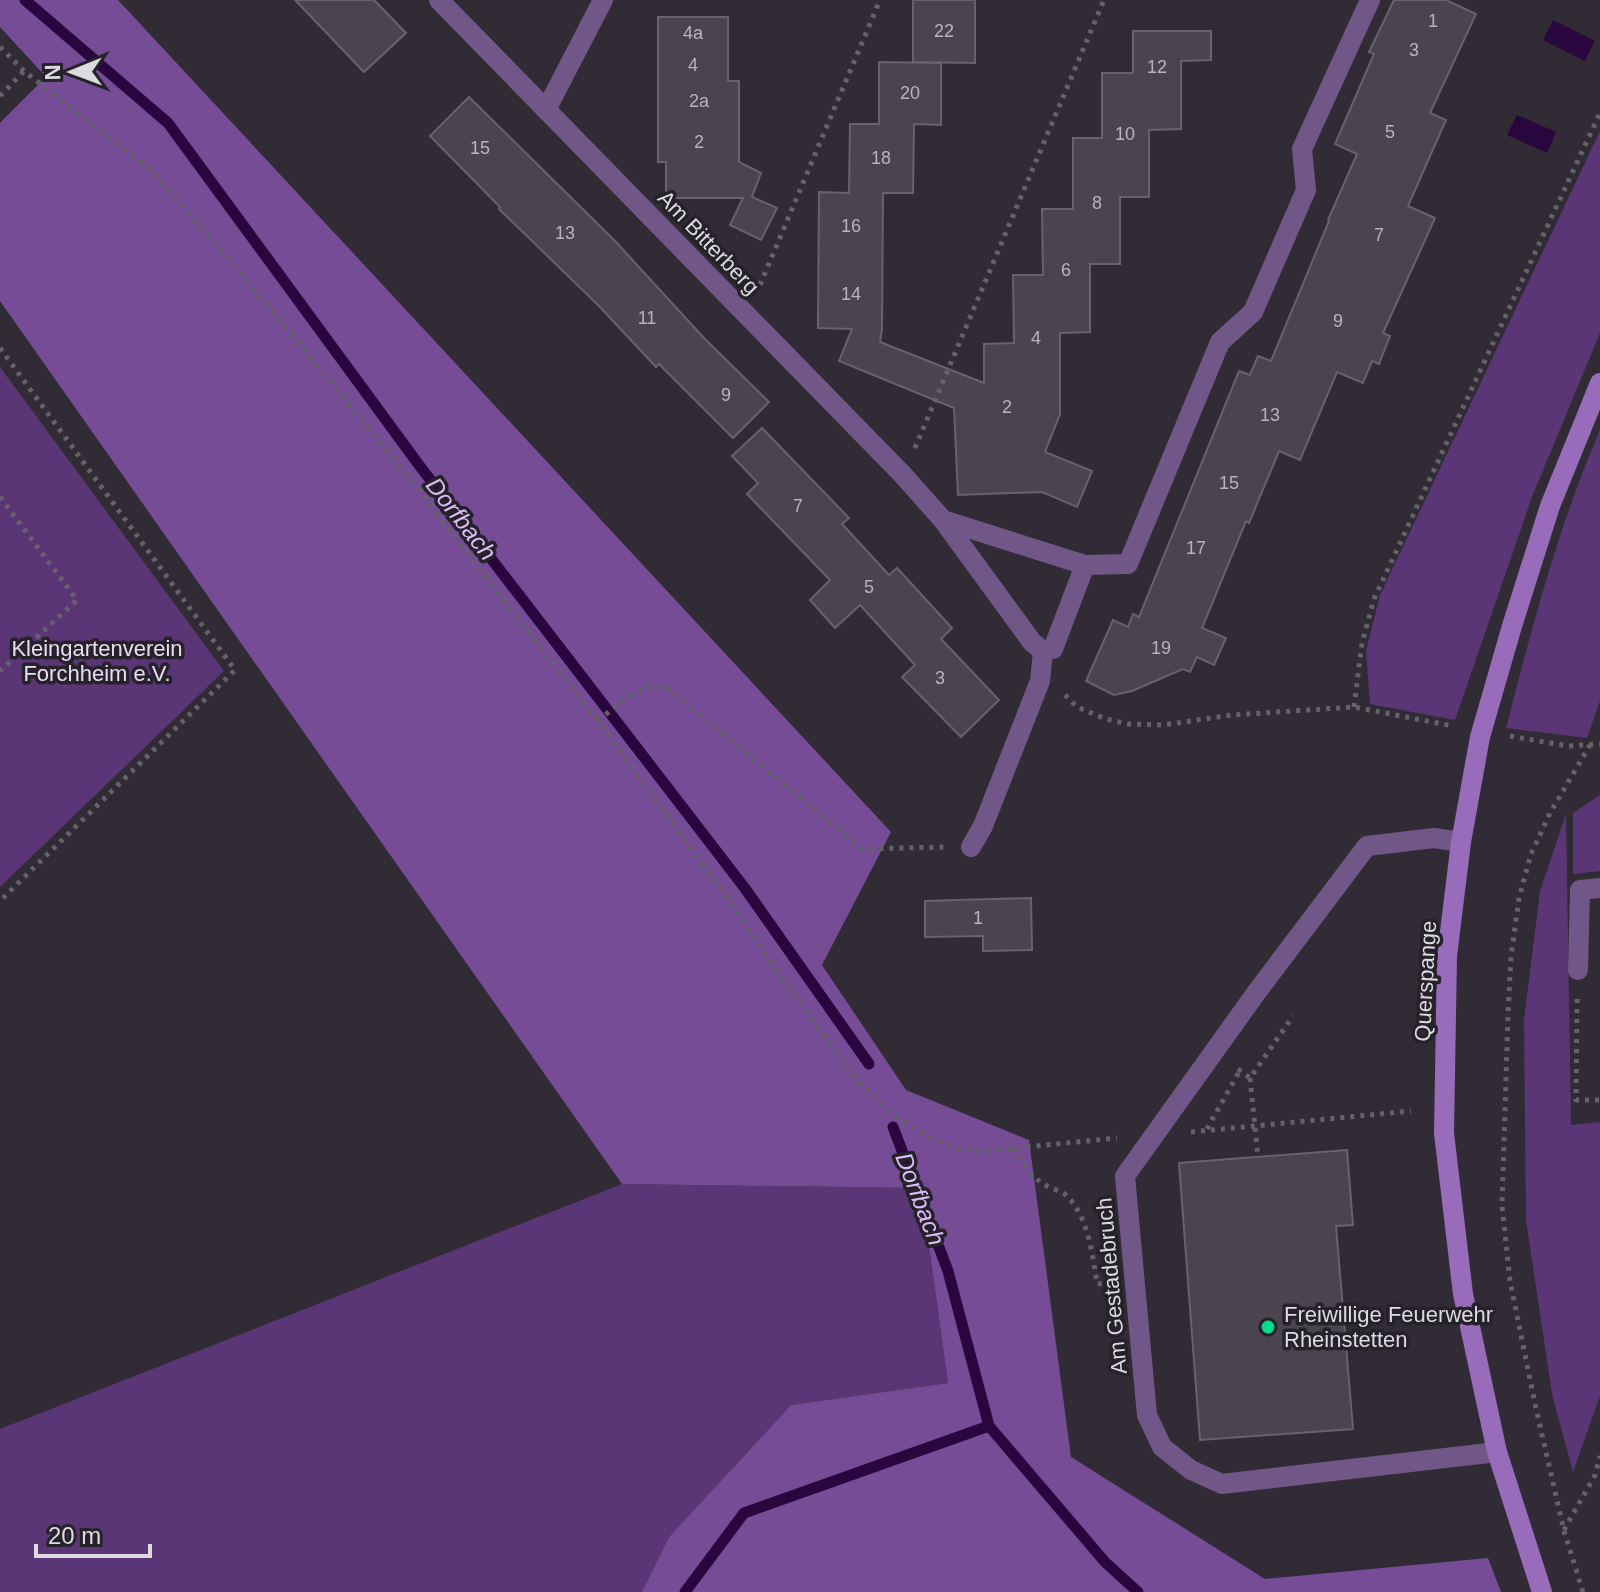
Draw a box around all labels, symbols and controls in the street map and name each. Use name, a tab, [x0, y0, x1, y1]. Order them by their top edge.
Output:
house number: 1	[1428, 11, 1438, 31]
house number: 22	[934, 21, 954, 41]
house number: 4a	[683, 23, 704, 43]
north arrow	[32, 32, 112, 112]
house number: 3	[1409, 40, 1419, 60]
house number: 4	[688, 55, 698, 75]
house number: 12	[1147, 57, 1167, 77]
text: N	[40, 64, 65, 81]
house number: 20	[900, 83, 920, 103]
house number: 2a	[689, 91, 710, 111]
house number: 5	[1385, 122, 1395, 142]
house number: 10	[1115, 124, 1135, 144]
house number: 2	[694, 132, 704, 152]
house number: 15	[470, 138, 490, 158]
house number: 18	[871, 148, 891, 168]
street label: Am Bitterberg	[653, 185, 764, 299]
house number: 8	[1092, 193, 1102, 213]
house number: 16	[841, 216, 861, 236]
house number: 13	[555, 223, 575, 243]
house number: 7	[1374, 225, 1384, 245]
house number: 6	[1061, 260, 1071, 280]
house number: 14	[841, 284, 861, 304]
house number: 11	[638, 308, 656, 328]
house number: 9	[1333, 311, 1343, 331]
house number: 4	[1031, 328, 1041, 348]
house number: 9	[721, 385, 731, 405]
house number: 2	[1002, 397, 1012, 417]
house number: 13	[1260, 405, 1280, 425]
water label: Dorfbach	[421, 472, 502, 565]
house number: 15	[1219, 473, 1239, 493]
house number: 7	[793, 496, 803, 516]
house number: 17	[1186, 538, 1206, 558]
house number: 5	[864, 577, 874, 597]
park label: Kleingartenverein Forchheim e.V.	[11, 636, 183, 686]
house number: 19	[1151, 638, 1171, 658]
house number: 3	[935, 668, 945, 688]
house number: 1	[973, 908, 983, 928]
street label: Querspange	[1410, 920, 1441, 1042]
water label: Dorfbach	[890, 1149, 951, 1249]
street label: Am Gestadebruch	[1091, 1197, 1132, 1375]
place label: Freiwillige Feuerwehr Rheinstetten	[1284, 1302, 1493, 1352]
marker: Freiwillige Feuerwehr Rheinstetten	[1259, 1318, 1277, 1336]
scale bar	[36, 1508, 150, 1558]
text: 20 m	[48, 1522, 101, 1549]

